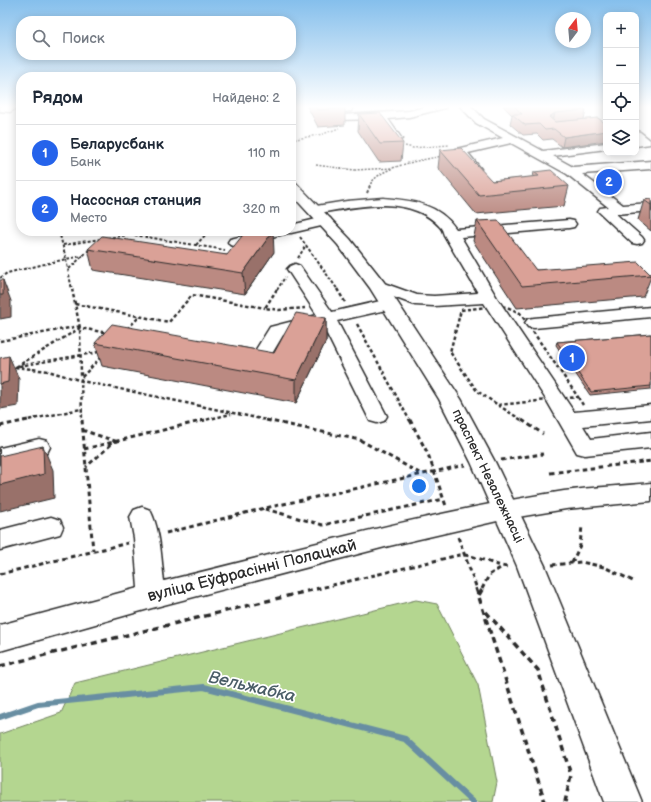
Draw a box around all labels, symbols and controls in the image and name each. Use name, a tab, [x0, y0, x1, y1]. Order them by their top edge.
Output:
north arrow	[555, 12, 591, 48]
map controls	[603, 12, 639, 156]
button: +	[603, 12, 639, 48]
search box	[16, 16, 296, 60]
icon: search	[30, 27, 52, 49]
text: Поиск	[62, 29, 105, 48]
button: −	[603, 48, 639, 84]
button: locate	[603, 84, 639, 120]
text: Рядом	[32, 88, 83, 108]
text: Найдено: 2	[212, 90, 280, 106]
button: layers	[603, 120, 639, 156]
text: Беларусбанк	[70, 135, 164, 154]
text: 1	[42, 145, 48, 161]
text: 110 m	[248, 145, 280, 161]
text: Банк	[70, 154, 101, 170]
pin: 2	[596, 167, 622, 197]
text: Насосная станция	[70, 191, 202, 210]
text: 2	[41, 201, 49, 217]
text: 320 m	[242, 201, 280, 217]
text: Место	[70, 210, 107, 226]
pin: 1	[559, 343, 585, 373]
street label: праспект Незалежнасці	[449, 406, 527, 546]
your location	[409, 476, 429, 496]
street label: вуліца Еўфрасінні Полацкай	[145, 536, 359, 606]
water label: Вельжабка	[207, 667, 297, 707]

